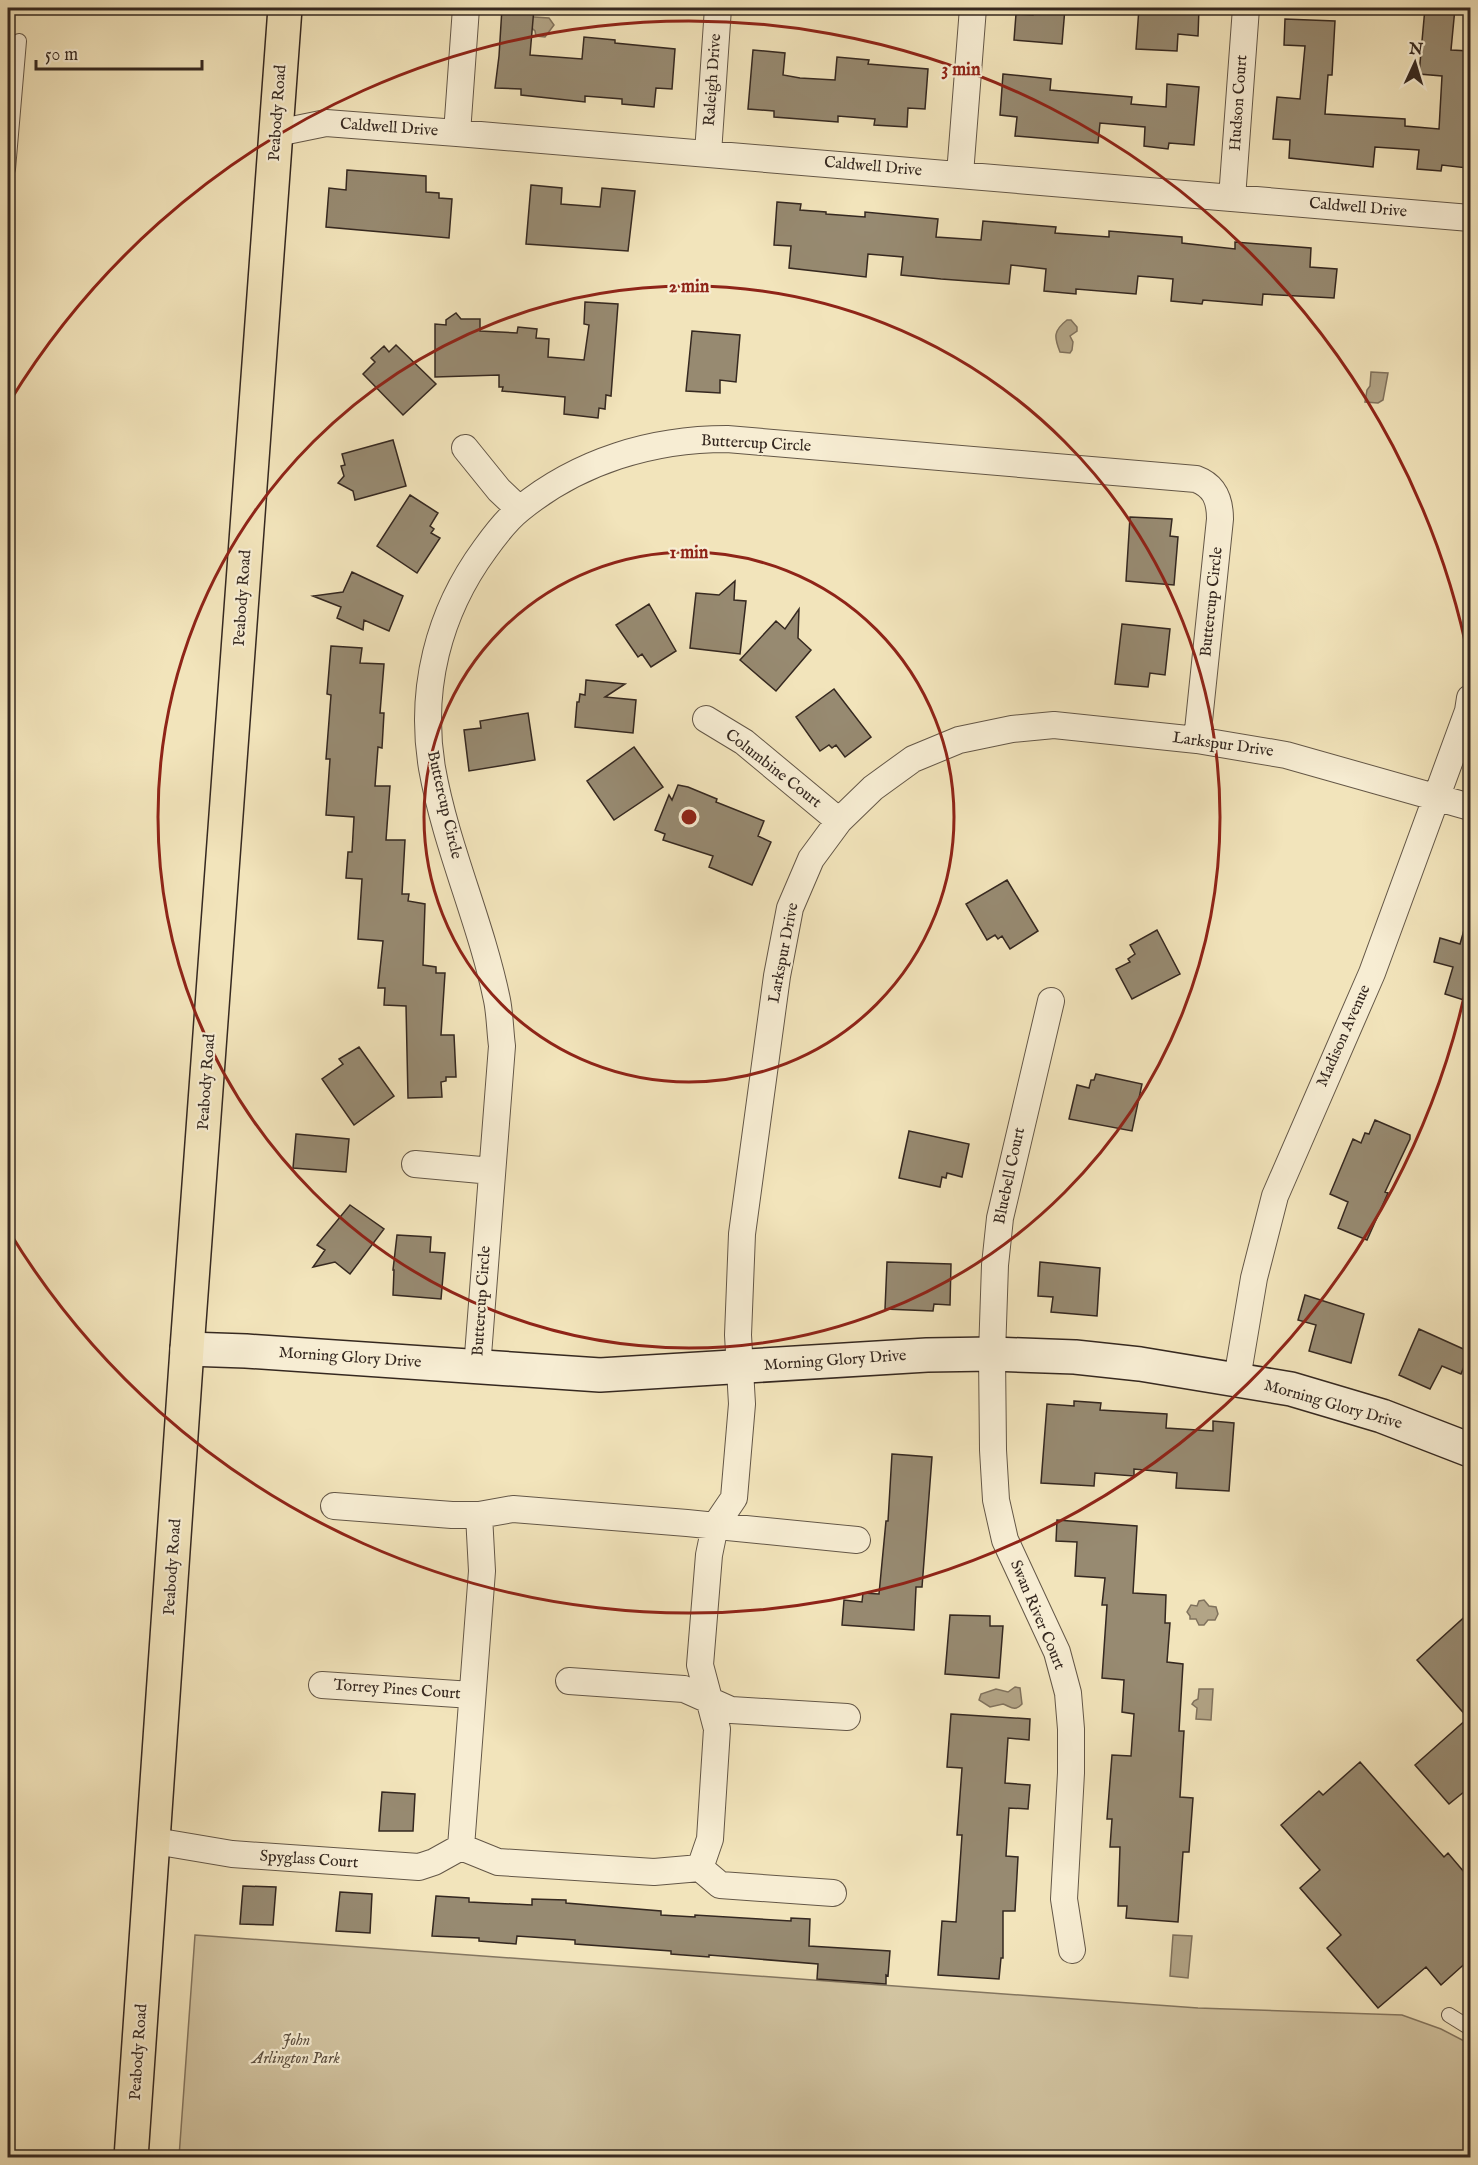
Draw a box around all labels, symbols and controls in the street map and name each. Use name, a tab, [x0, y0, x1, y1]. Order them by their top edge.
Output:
scale bar	[36, 33, 202, 71]
street label: Raleigh Drive	[700, 33, 726, 127]
north arrow	[1385, 33, 1445, 93]
text: N	[1407, 40, 1424, 61]
text: 50 m	[45, 44, 78, 67]
street label: Hudson Court	[1226, 54, 1252, 152]
text: 3 min	[942, 59, 981, 82]
street label: Peabody Road	[265, 64, 291, 162]
street label: Caldwell Drive	[339, 115, 439, 141]
street label: Caldwell Drive	[823, 153, 923, 181]
street label: Caldwell Drive	[1308, 194, 1408, 222]
text: 2 min	[669, 276, 710, 299]
street label: Buttercup Circle	[700, 431, 812, 457]
text: 1 min	[670, 542, 709, 565]
street label: Buttercup Circle	[1196, 546, 1228, 658]
street label: Peabody Road	[230, 549, 256, 647]
street label: Columbine Court	[721, 725, 826, 813]
street label: Larkspur Drive	[1171, 728, 1275, 762]
street label: Buttercup Circle	[422, 749, 466, 861]
centre of rings	[679, 807, 699, 827]
street label: Larkspur Drive	[764, 901, 804, 1005]
street label: Madison Avenue	[1313, 982, 1375, 1090]
street label: Peabody Road	[194, 1033, 220, 1131]
street label: Bluebell Court	[990, 1125, 1030, 1226]
street label: Buttercup Circle	[468, 1245, 496, 1357]
street label: Morning Glory Drive	[278, 1343, 422, 1373]
street label: Morning Glory Drive	[763, 1346, 907, 1376]
street label: Morning Glory Drive	[1262, 1376, 1404, 1434]
street label: Peabody Road	[160, 1518, 186, 1616]
street label: Swan River Court	[1005, 1557, 1069, 1673]
street label: Torrey Pines Court	[333, 1676, 462, 1704]
street label: Spyglass Court	[259, 1847, 359, 1873]
street label: Peabody Road	[126, 2003, 152, 2101]
park label: John Arlington Park	[250, 2031, 341, 2069]

